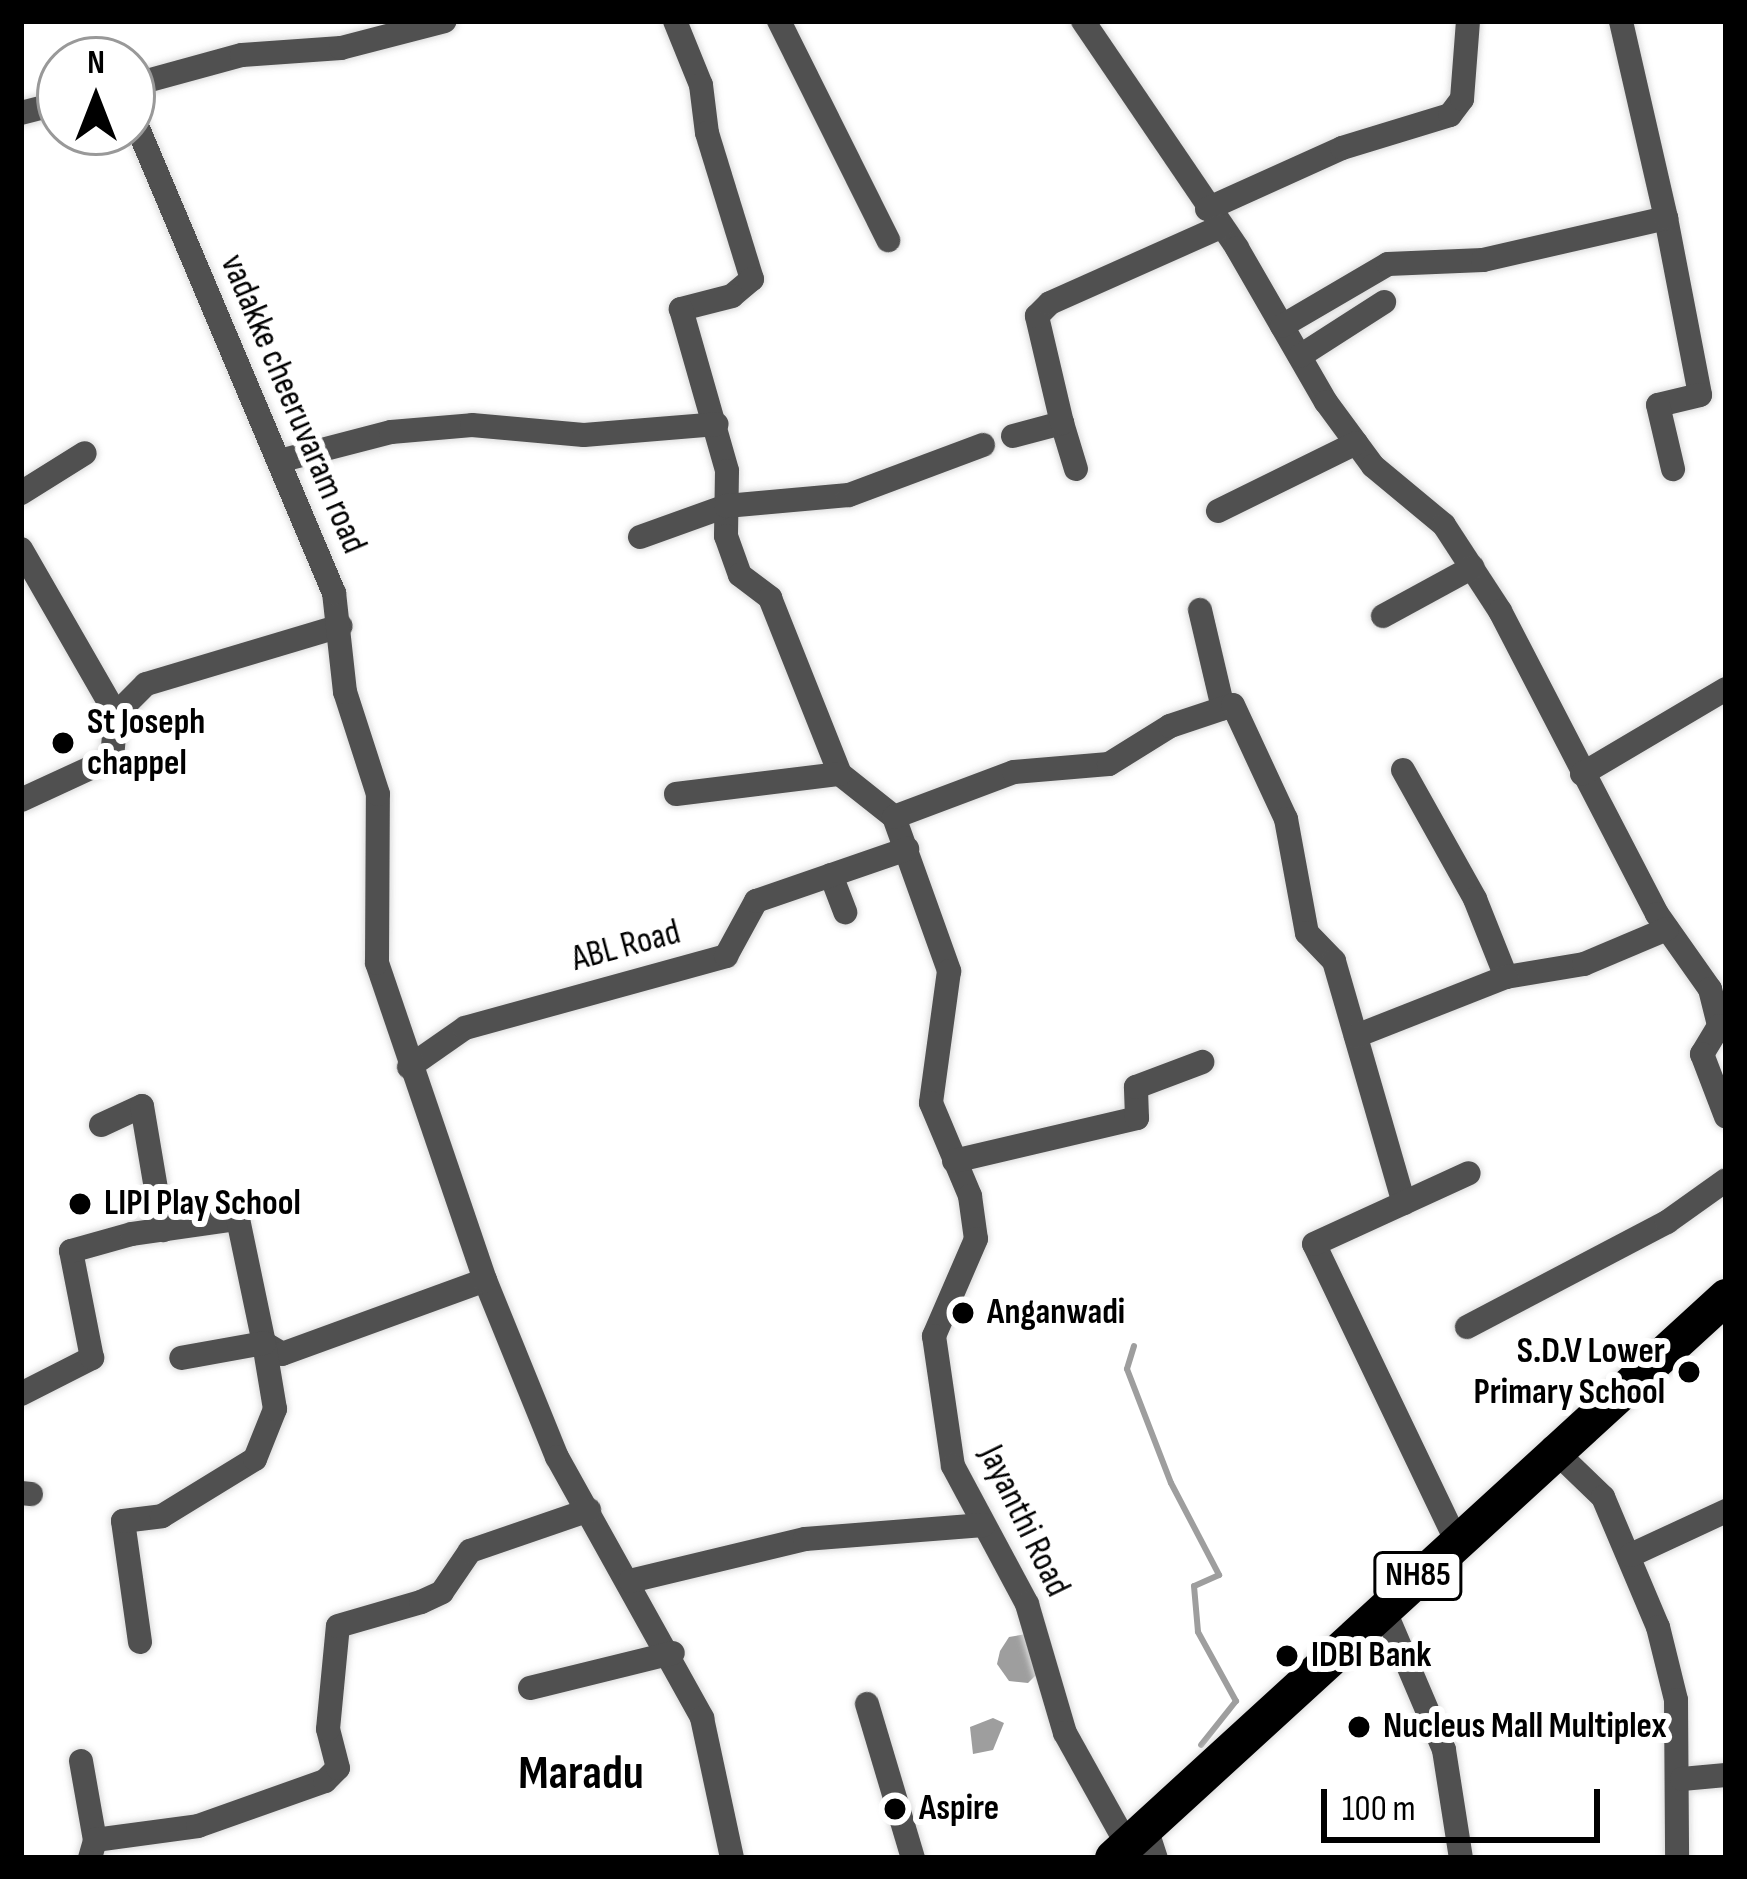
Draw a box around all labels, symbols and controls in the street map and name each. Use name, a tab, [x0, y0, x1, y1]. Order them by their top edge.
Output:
north arrow	[36, 36, 156, 156]
text: N	[87, 43, 105, 83]
street label: vadakke cheeruvaram road	[210, 248, 376, 560]
place label: St Joseph chappel	[87, 700, 205, 785]
marker: St Joseph chappel	[50, 730, 76, 756]
street label: ABL Road	[567, 911, 685, 981]
place label: LIPI Play School	[104, 1182, 301, 1226]
marker: LIPI Play School	[67, 1191, 93, 1217]
place label: Anganwadi	[987, 1291, 1125, 1335]
marker: Anganwadi	[950, 1300, 976, 1326]
place label: S.D.V Lower Primary School	[1474, 1329, 1665, 1414]
marker: S.D.V Lower Primary School	[1676, 1359, 1702, 1385]
street label: Jayanthi Road	[969, 1438, 1079, 1604]
road number: NH85	[1373, 1549, 1463, 1603]
place label: IDBI Bank	[1311, 1634, 1432, 1678]
marker: IDBI Bank	[1274, 1643, 1300, 1669]
place label: Nucleus Mall Multiplex	[1383, 1705, 1667, 1749]
marker: Nucleus Mall Multiplex	[1346, 1714, 1372, 1740]
district label: Maradu	[518, 1745, 644, 1803]
scale bar	[1327, 1765, 1606, 1839]
place label: Aspire	[919, 1787, 999, 1831]
text: 100 m	[1342, 1788, 1416, 1831]
marker: Aspire	[882, 1796, 908, 1822]

